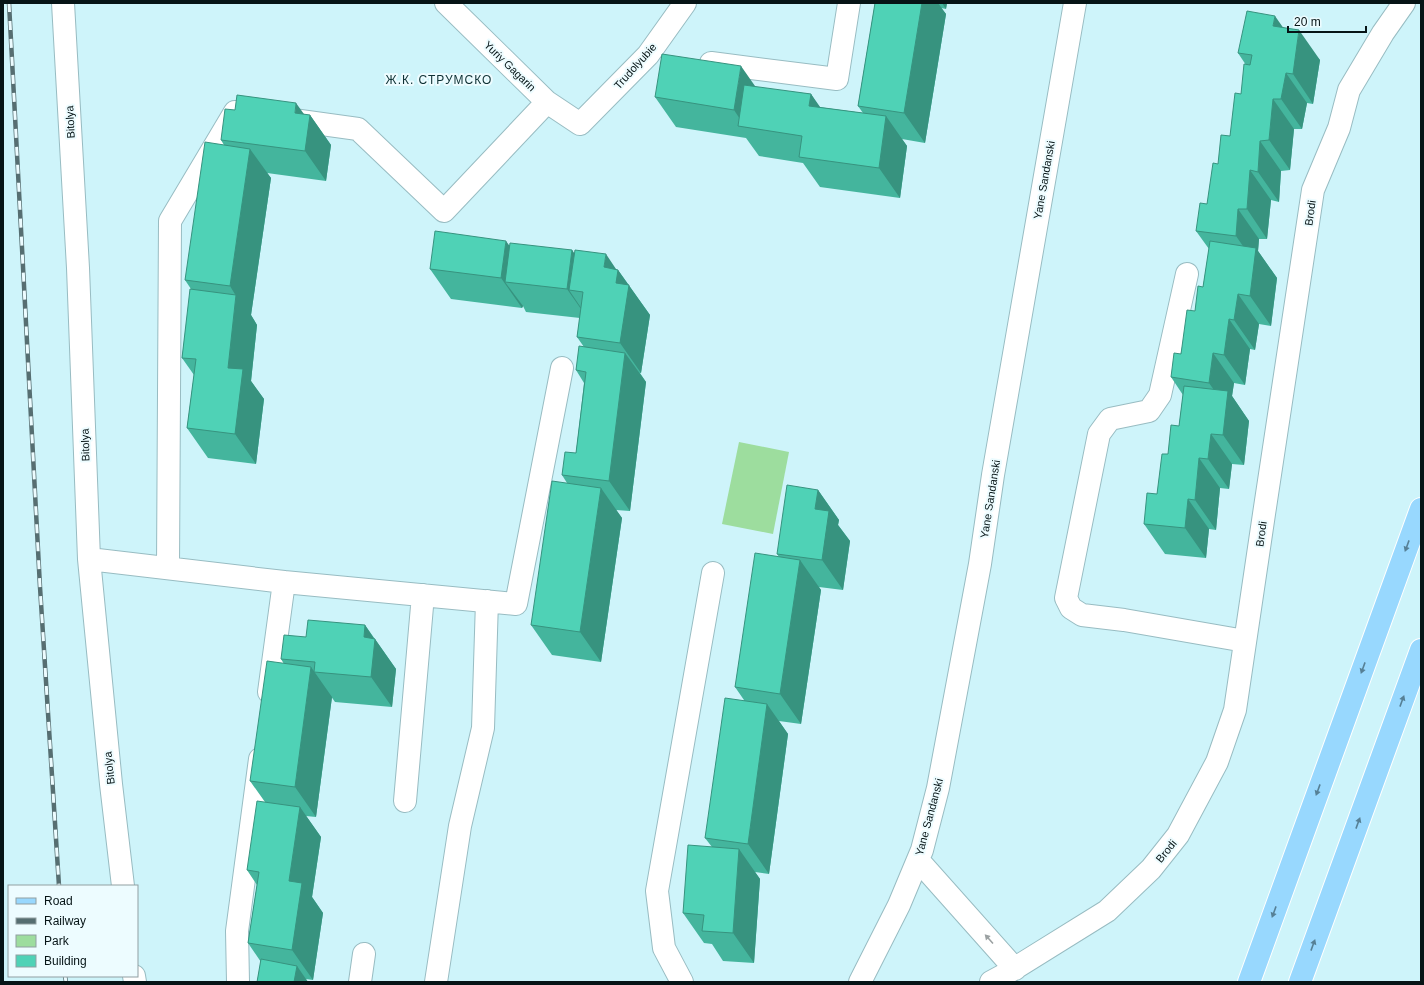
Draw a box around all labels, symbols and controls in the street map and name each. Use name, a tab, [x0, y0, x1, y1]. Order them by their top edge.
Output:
scale bar	[1288, 8, 1366, 34]
text: 20 m	[1294, 15, 1321, 29]
street label: Yuriy Gagarin	[482, 39, 538, 93]
street label: Trudolyubie	[611, 41, 659, 91]
district label: Ж.К. СТРУМСКО	[386, 73, 492, 87]
street label: Bitolya	[63, 104, 77, 139]
street label: Yane Sandanski	[1031, 140, 1057, 220]
street label: Brodi	[1302, 199, 1318, 227]
street label: Bitolya	[78, 427, 92, 462]
street label: Yane Sandanski	[978, 459, 1002, 539]
street label: Brodi	[1253, 520, 1269, 548]
one-way arrow	[1404, 540, 1410, 552]
one-way arrow	[1359, 663, 1365, 675]
one-way arrow	[1400, 695, 1406, 707]
street label: Bitolya	[101, 750, 117, 785]
street label: Yane Sandanski	[913, 777, 945, 857]
one-way arrow	[1315, 785, 1321, 797]
one-way arrow	[1355, 817, 1361, 829]
street label: Brodi	[1153, 837, 1179, 865]
legend	[8, 885, 138, 977]
text: Road	[44, 894, 73, 908]
one-way arrow	[1271, 907, 1277, 919]
text: Railway	[44, 914, 86, 928]
text: Park	[44, 934, 70, 948]
one-way arrow	[984, 934, 993, 945]
one-way arrow	[1310, 939, 1316, 951]
text: Building	[44, 954, 87, 968]

